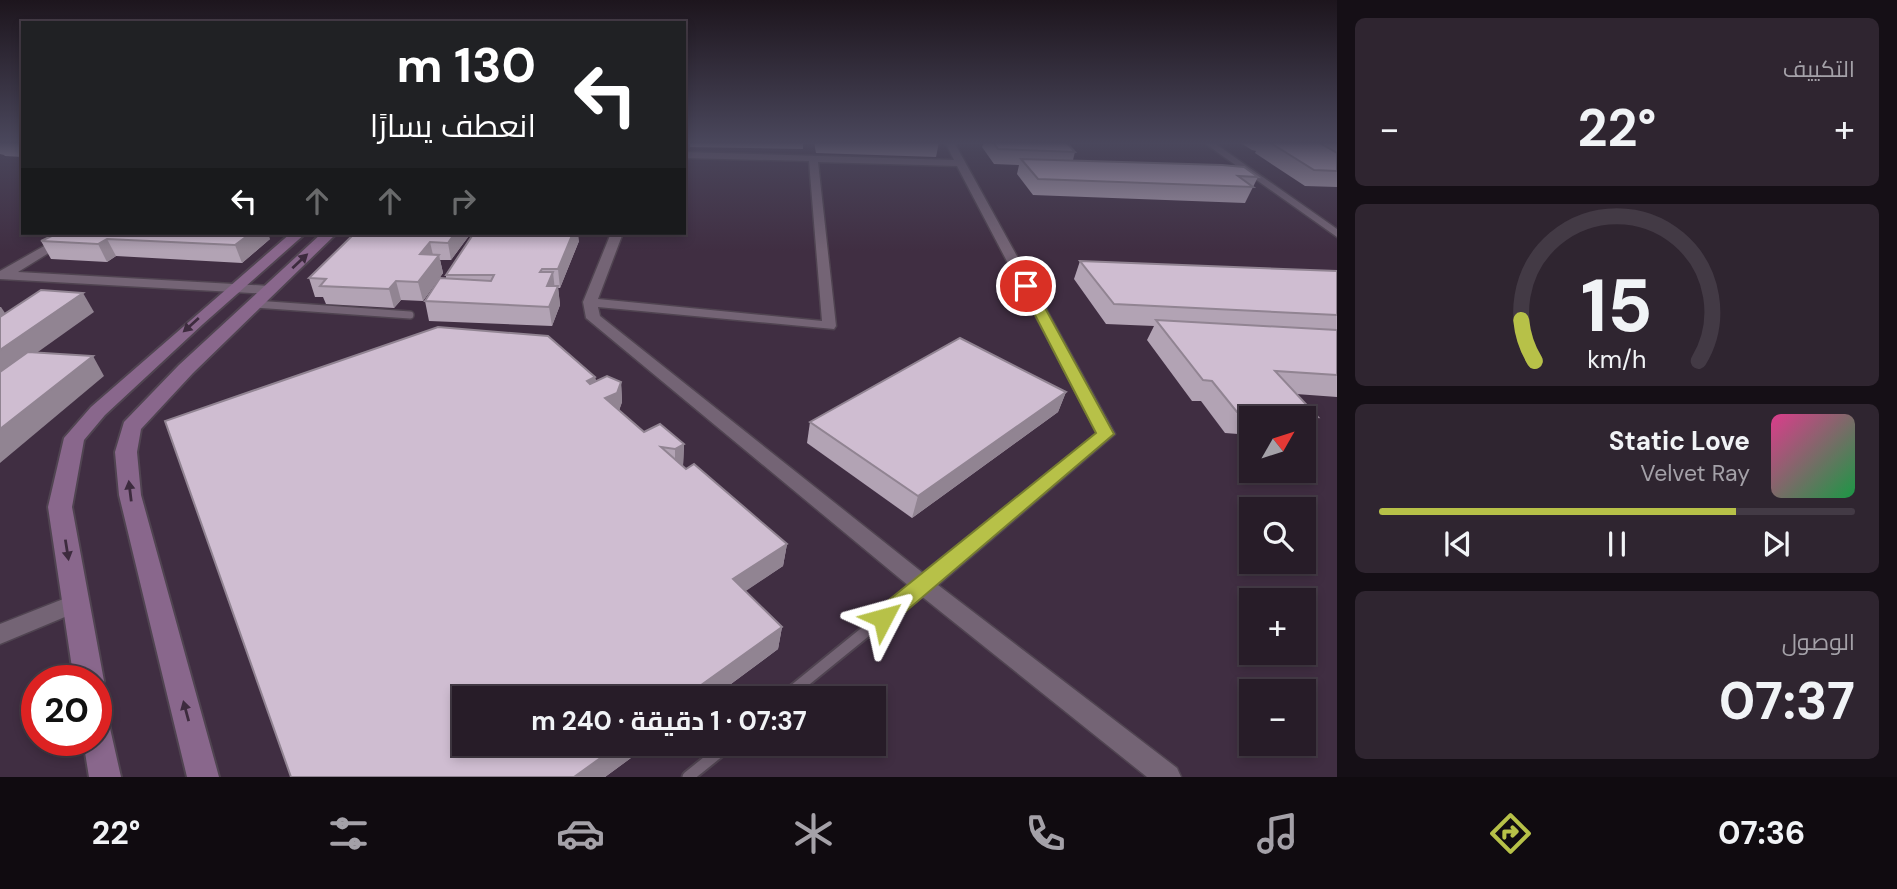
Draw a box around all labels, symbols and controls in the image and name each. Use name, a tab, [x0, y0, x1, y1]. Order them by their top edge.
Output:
text: 130 m	[396, 33, 536, 97]
icon: left	[560, 49, 651, 140]
text: التكييف	[1783, 54, 1855, 84]
text: 22°	[1578, 94, 1656, 162]
text: −	[1379, 104, 1400, 154]
text: +	[1834, 104, 1855, 154]
text: انعطف يسارًا	[370, 105, 536, 147]
icon: left	[225, 182, 263, 220]
icon: ahead	[298, 182, 336, 220]
icon: ahead	[371, 182, 409, 220]
icon: right	[444, 182, 482, 220]
one-way arrow	[291, 254, 308, 270]
pin	[996, 256, 1056, 316]
text: 15	[1581, 260, 1653, 355]
icon: arrive	[1007, 267, 1045, 305]
one-way arrow	[183, 317, 200, 333]
text: km/h	[1587, 343, 1647, 376]
north arrow	[1239, 406, 1316, 483]
map controls	[1239, 406, 1316, 756]
text: Static Love	[1609, 424, 1750, 458]
text: Velvet Ray	[1640, 458, 1750, 488]
one-way arrow	[124, 479, 135, 501]
button: search	[1239, 497, 1316, 574]
icon: previous	[1439, 525, 1477, 563]
icon: pause	[1598, 525, 1636, 563]
icon: next	[1757, 525, 1795, 563]
one-way arrow	[62, 539, 73, 561]
position arrow	[846, 581, 920, 655]
button: +	[1239, 588, 1316, 665]
text: الوصول	[1782, 627, 1855, 657]
speed limit sign: 20	[21, 665, 112, 756]
text: 07:37	[1719, 667, 1855, 735]
button: −	[1239, 679, 1316, 756]
one-way arrow	[180, 700, 191, 722]
text: 07:37 · 1 دقيقة · 240 m	[531, 704, 807, 738]
icon: filters	[324, 809, 373, 858]
icon: car	[556, 809, 605, 858]
icon: climate	[789, 809, 838, 858]
icon: phone	[1021, 809, 1070, 858]
icon: music	[1253, 809, 1302, 858]
icon: directions	[1486, 809, 1535, 858]
text: 22°	[92, 812, 140, 854]
text: 07:36	[1718, 812, 1805, 854]

